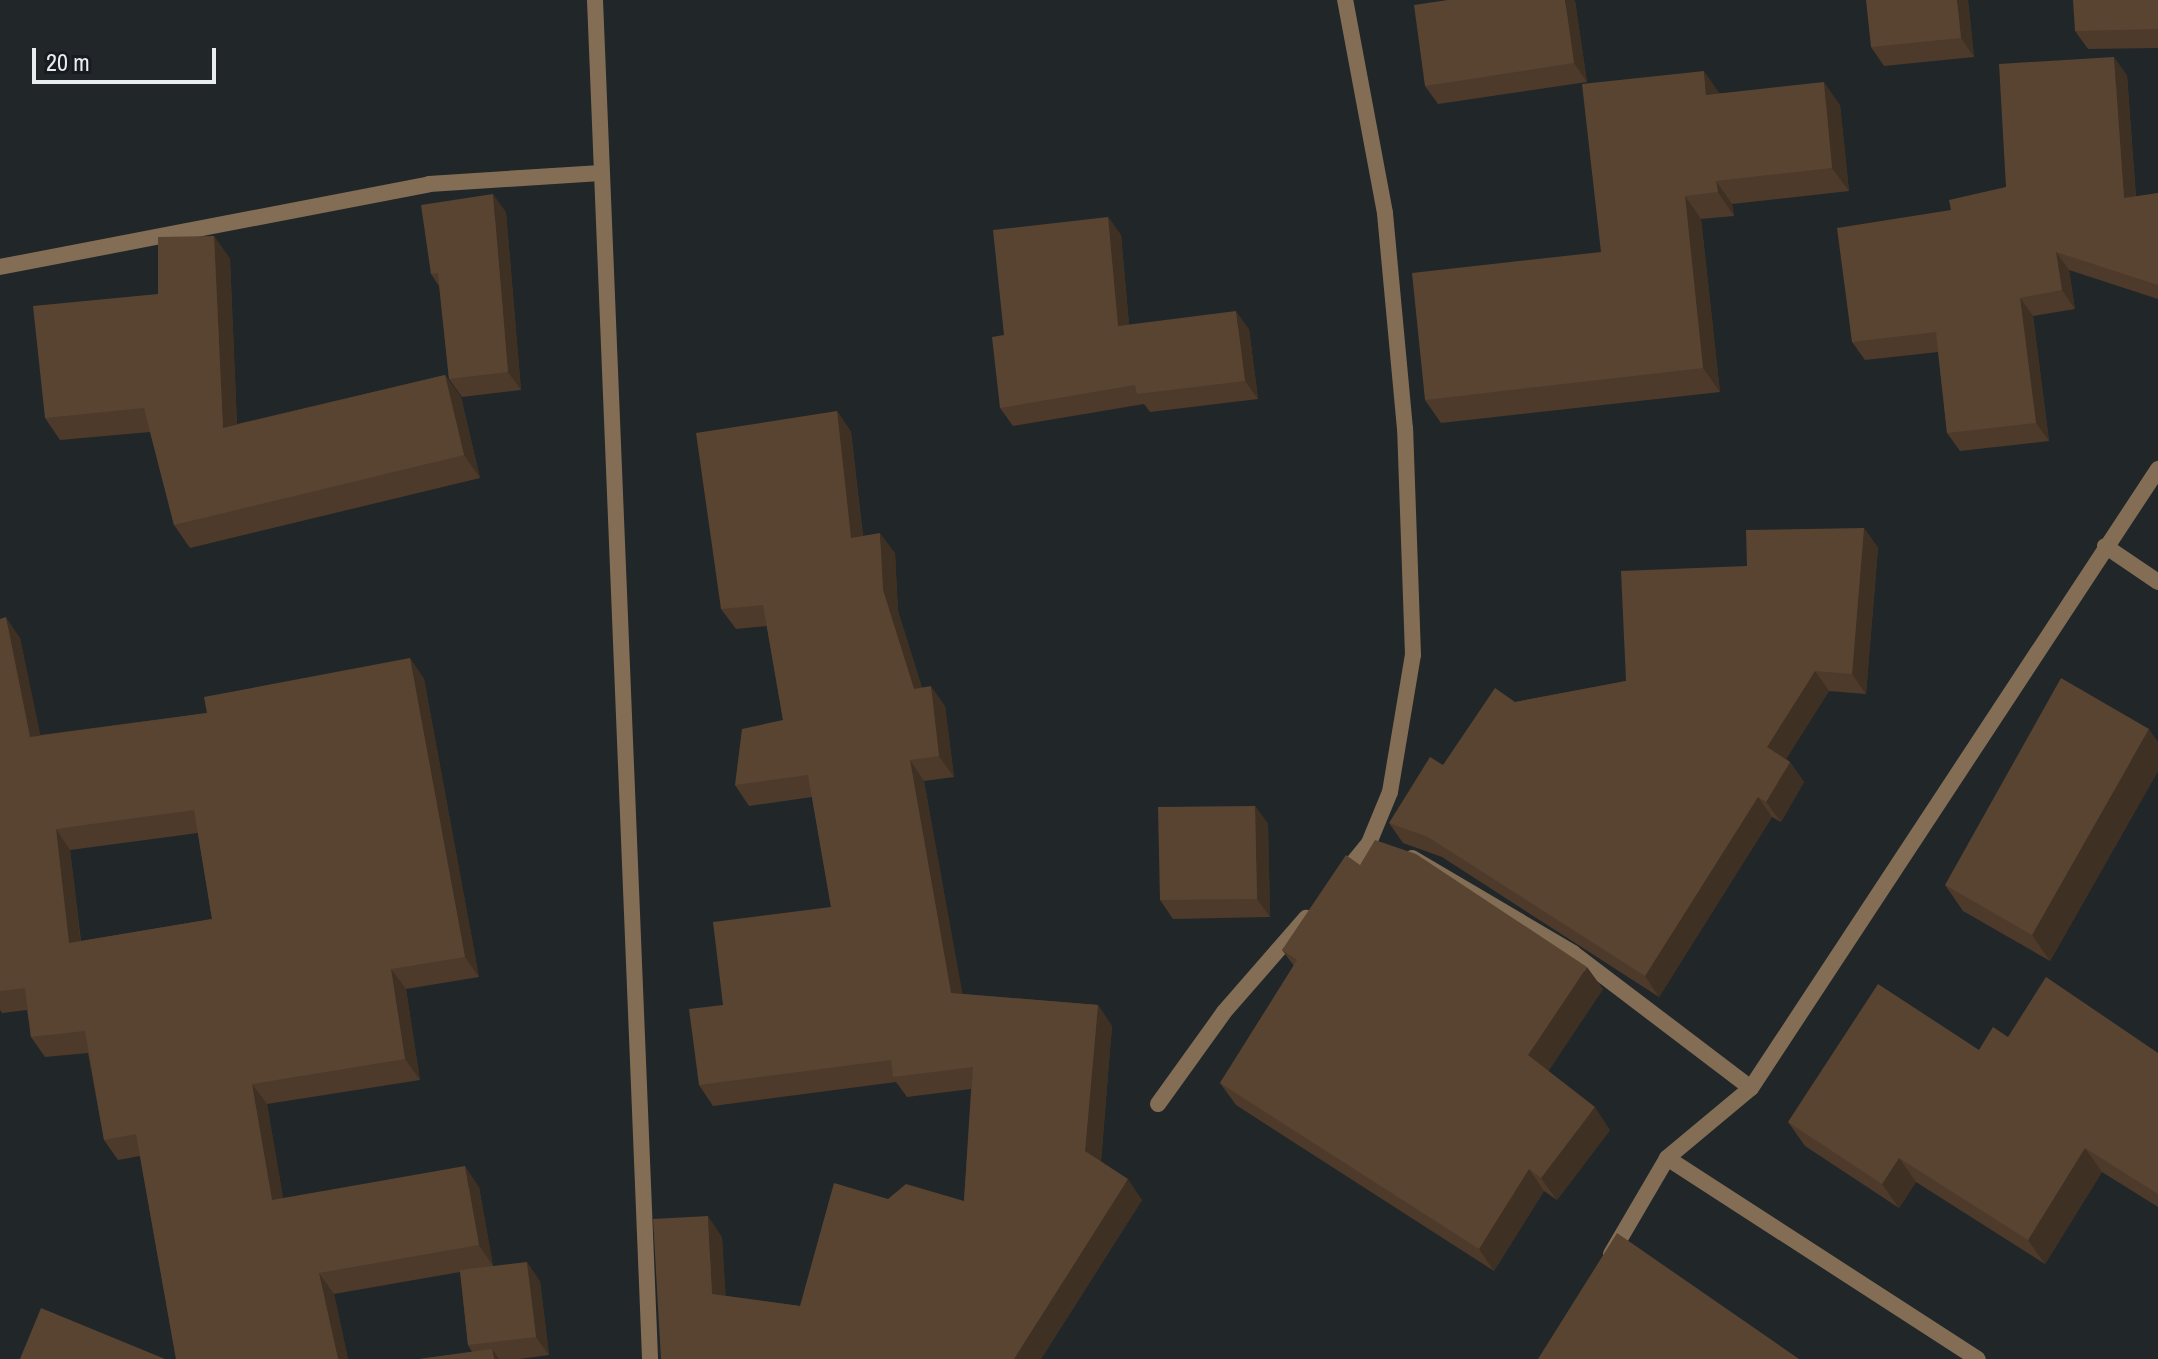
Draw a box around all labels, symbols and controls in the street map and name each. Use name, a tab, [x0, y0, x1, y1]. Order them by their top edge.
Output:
scale bar	[36, 32, 220, 82]
text: 20 m	[46, 46, 90, 78]

